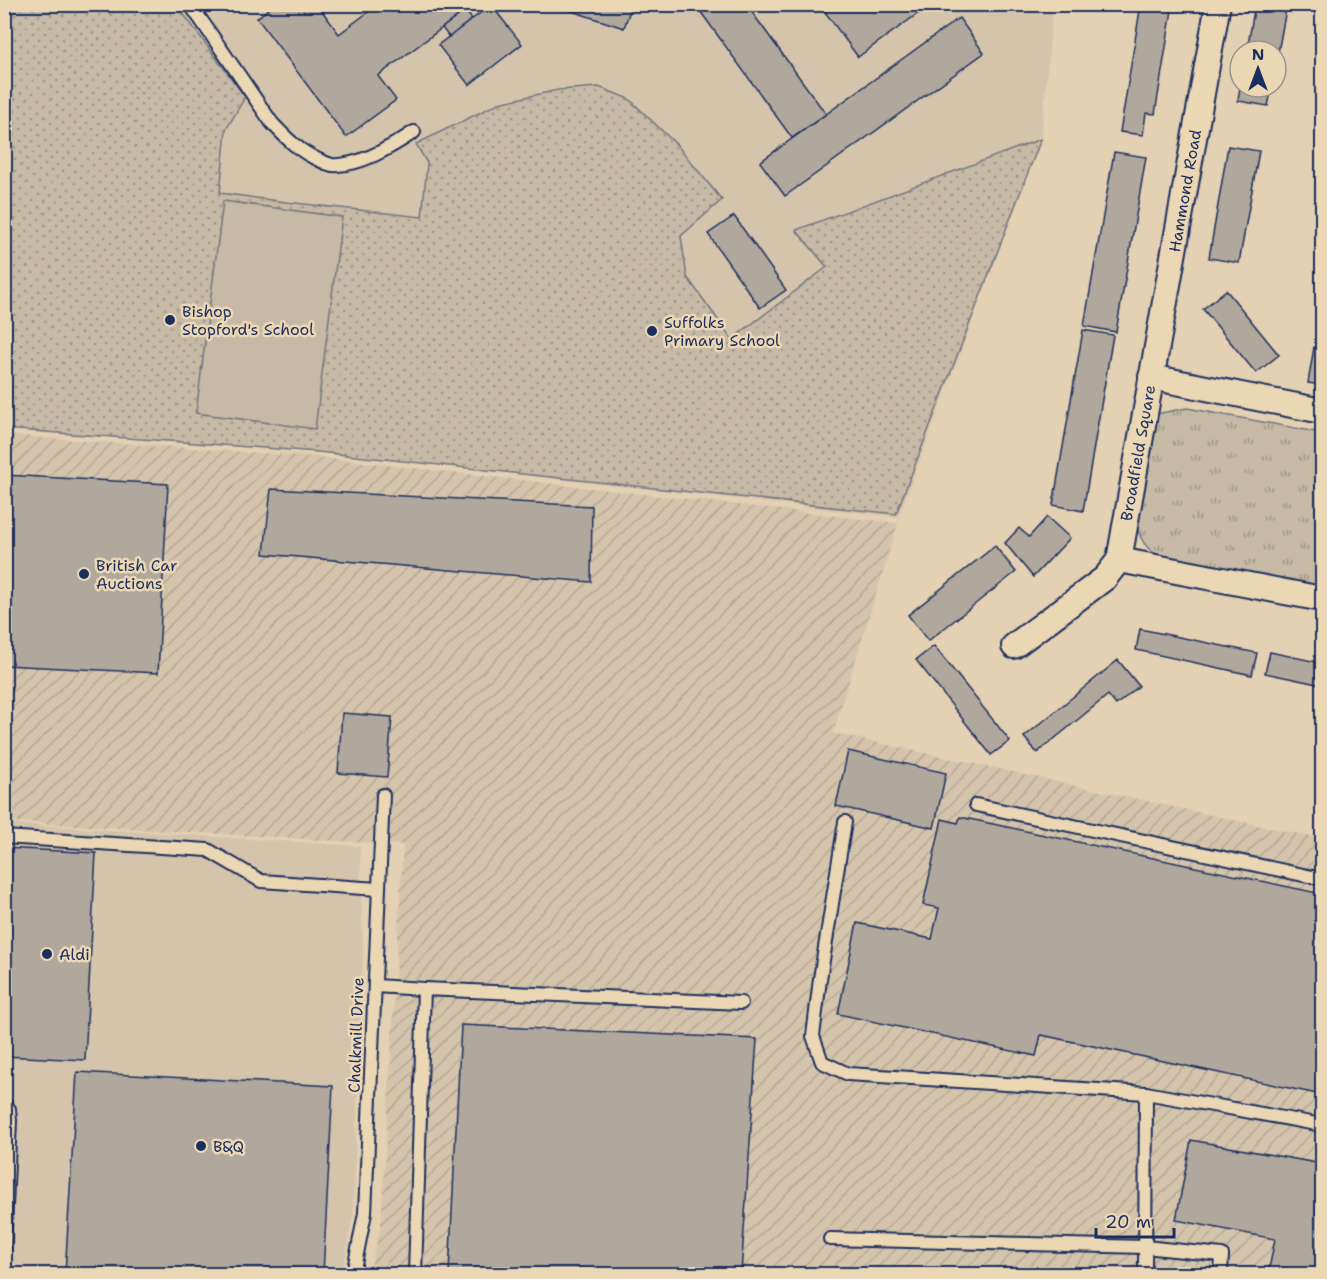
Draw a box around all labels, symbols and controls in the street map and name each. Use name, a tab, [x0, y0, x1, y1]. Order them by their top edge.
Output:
north arrow	[1228, 39, 1288, 99]
text: N	[1252, 44, 1264, 65]
street label: Hammond Road	[1164, 128, 1206, 254]
place label: Bishop Stopford's School	[182, 301, 314, 340]
place label: Suffolks Primary School	[664, 312, 780, 351]
marker: Bishop Stopford's School	[163, 313, 177, 327]
marker: Suffolks Primary School	[645, 324, 659, 338]
street label: Broadfield Square	[1116, 383, 1160, 523]
place label: British Car Auctions	[96, 555, 178, 594]
marker: British Car Auctions	[77, 567, 91, 581]
place label: Aldi	[59, 944, 90, 965]
marker: Aldi	[40, 947, 54, 961]
street label: Chalkmill Drive	[343, 977, 369, 1093]
place label: B&Q	[213, 1136, 244, 1157]
marker: B&Q	[194, 1139, 208, 1153]
scale bar	[1096, 1201, 1174, 1239]
text: 20 m	[1105, 1210, 1151, 1234]

